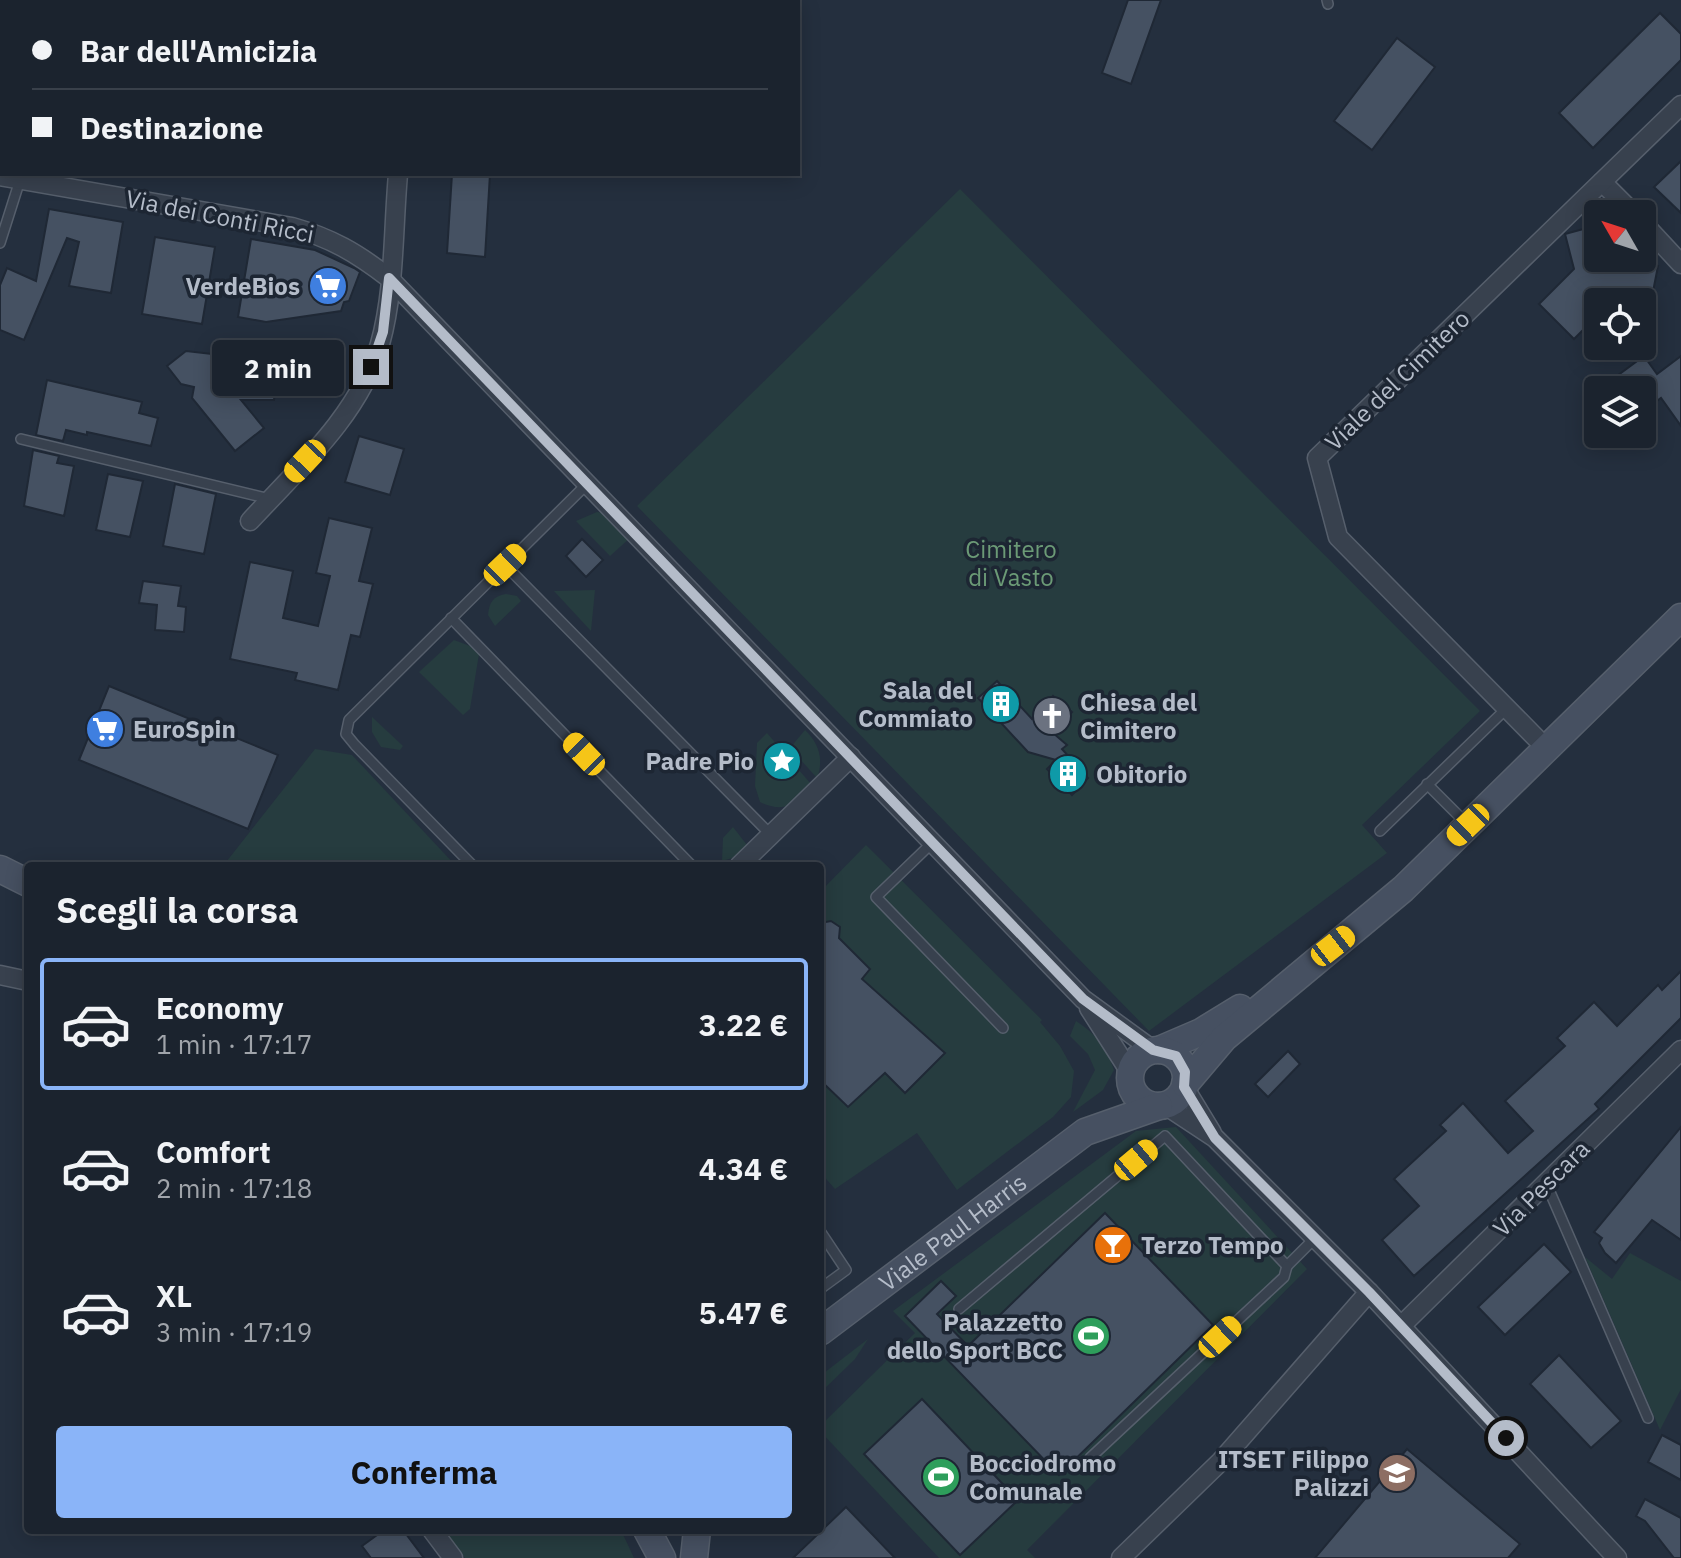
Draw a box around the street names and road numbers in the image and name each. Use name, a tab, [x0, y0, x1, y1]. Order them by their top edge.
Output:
street label: Via dei Conti Ricci	[123, 182, 317, 250]
street label: Viale del Cimitero	[1318, 303, 1476, 457]
street label: Via Pescara	[1486, 1133, 1596, 1243]
street label: Viale Paul Harris	[872, 1166, 1033, 1298]

